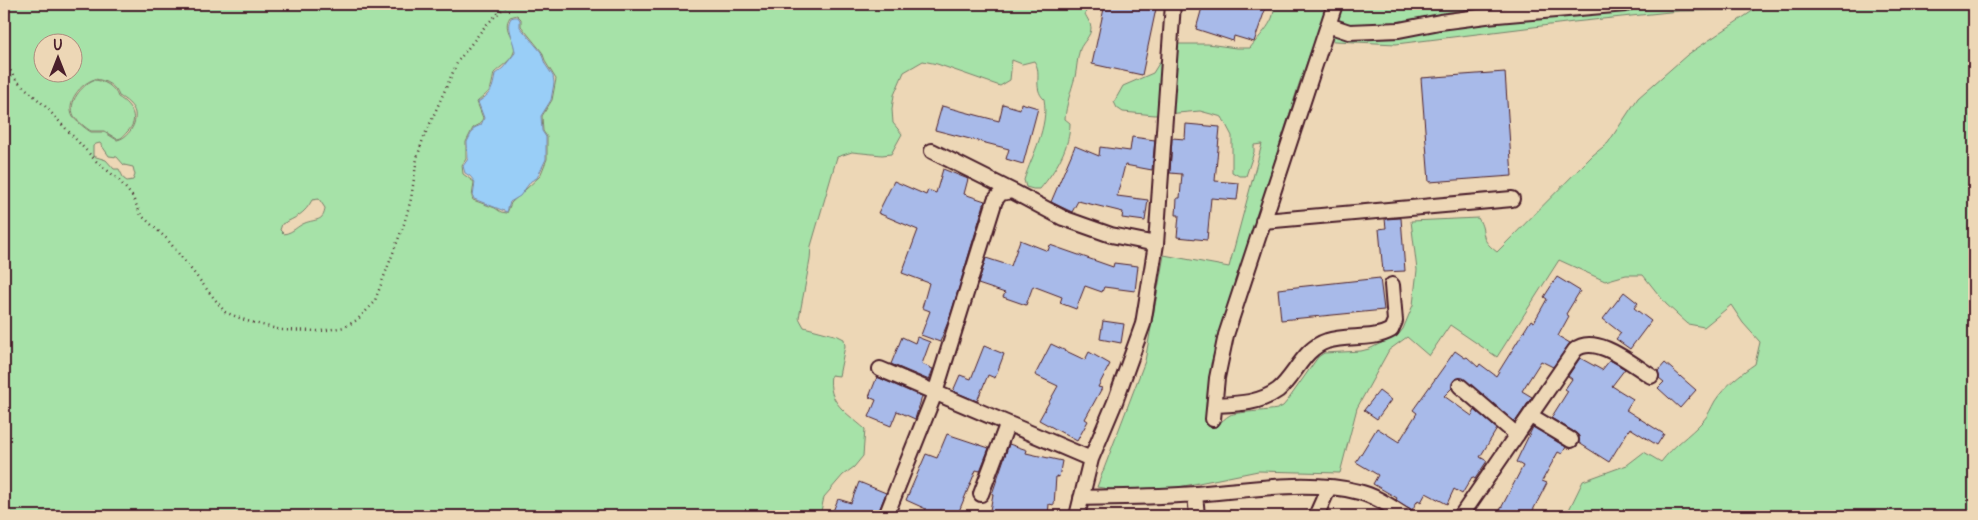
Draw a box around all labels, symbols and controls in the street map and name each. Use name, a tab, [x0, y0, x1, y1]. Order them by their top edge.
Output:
north arrow	[32, 32, 82, 82]
text: U	[53, 37, 63, 54]

